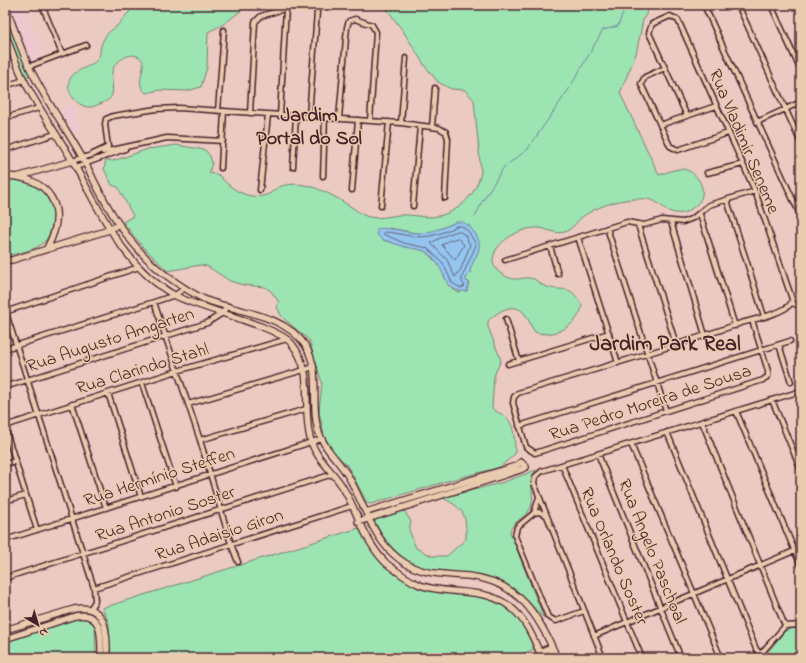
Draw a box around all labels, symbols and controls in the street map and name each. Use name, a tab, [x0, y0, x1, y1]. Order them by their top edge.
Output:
street label: Rua Vladimir Seneme	[701, 65, 786, 219]
district label: Jardim Portal do Sol	[256, 102, 362, 154]
street label: Rua Augusto Amgarten	[24, 302, 198, 381]
district label: Jardim Park Real	[589, 329, 741, 361]
street label: Rua Clarindo Stahl	[73, 337, 212, 402]
street label: Rua Pedro Moreira de Sousa	[546, 359, 755, 449]
street label: Rua Hermínio Steffen	[81, 441, 239, 515]
street label: Rua Angelo Paschoal	[609, 475, 692, 629]
street label: Rua Antonio Soster	[92, 480, 239, 550]
street label: Rua Orlando Soster	[572, 484, 654, 630]
street label: Rua Adaisio Giron	[152, 503, 287, 569]
north arrow	[18, 605, 58, 645]
text: N	[36, 623, 51, 641]

